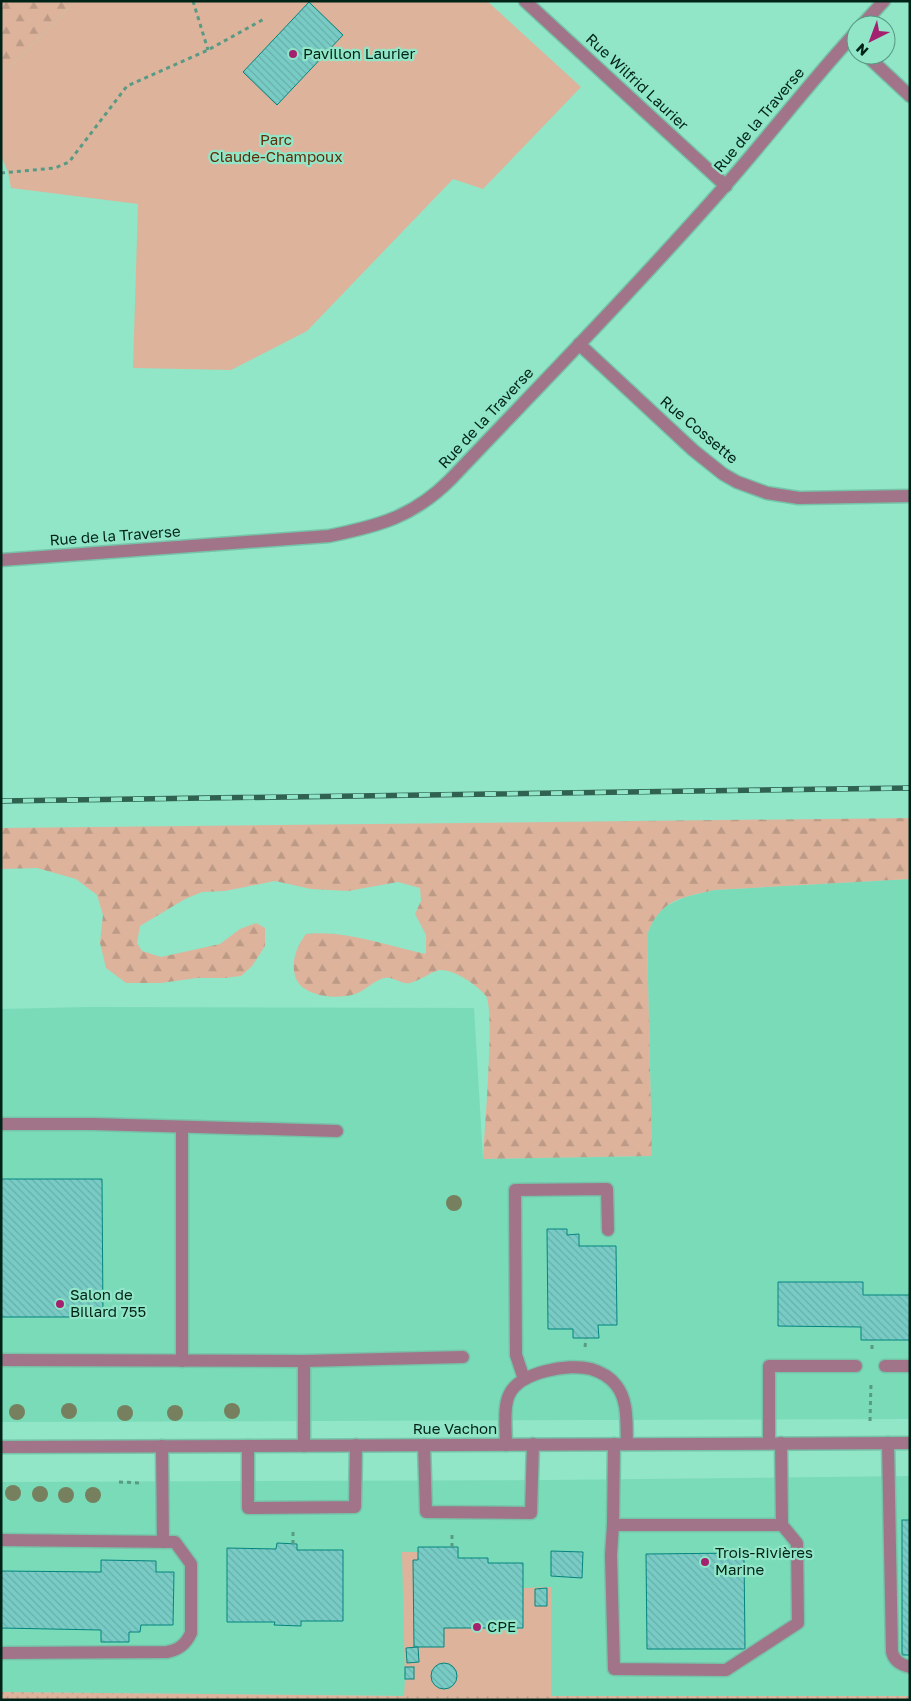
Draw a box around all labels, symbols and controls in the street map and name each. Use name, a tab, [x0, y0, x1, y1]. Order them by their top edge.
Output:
north arrow	[846, 15, 896, 65]
street label: Rue Wilfrid Laurier	[583, 29, 693, 133]
text: N	[852, 40, 872, 60]
place label: Pavillon Laurier	[303, 44, 416, 62]
marker: Pavillon Laurier	[287, 48, 299, 60]
street label: Rue de la Traverse	[709, 63, 807, 175]
park label: Parc Claude-Champoux	[210, 130, 342, 165]
street label: Rue de la Traverse	[434, 363, 537, 471]
street label: Rue Cossette	[657, 392, 742, 467]
street label: Rue de la Traverse	[49, 521, 181, 549]
place label: Salon de Billard 755	[70, 1285, 146, 1320]
marker: Salon de Billard 755	[54, 1298, 66, 1310]
street label: Rue Vachon	[413, 1419, 497, 1437]
place label: Trois-Rivières Marine	[715, 1543, 813, 1578]
marker: Trois-Rivières Marine	[699, 1556, 711, 1568]
place label: CPE	[487, 1617, 516, 1635]
marker: CPE	[471, 1621, 483, 1633]

